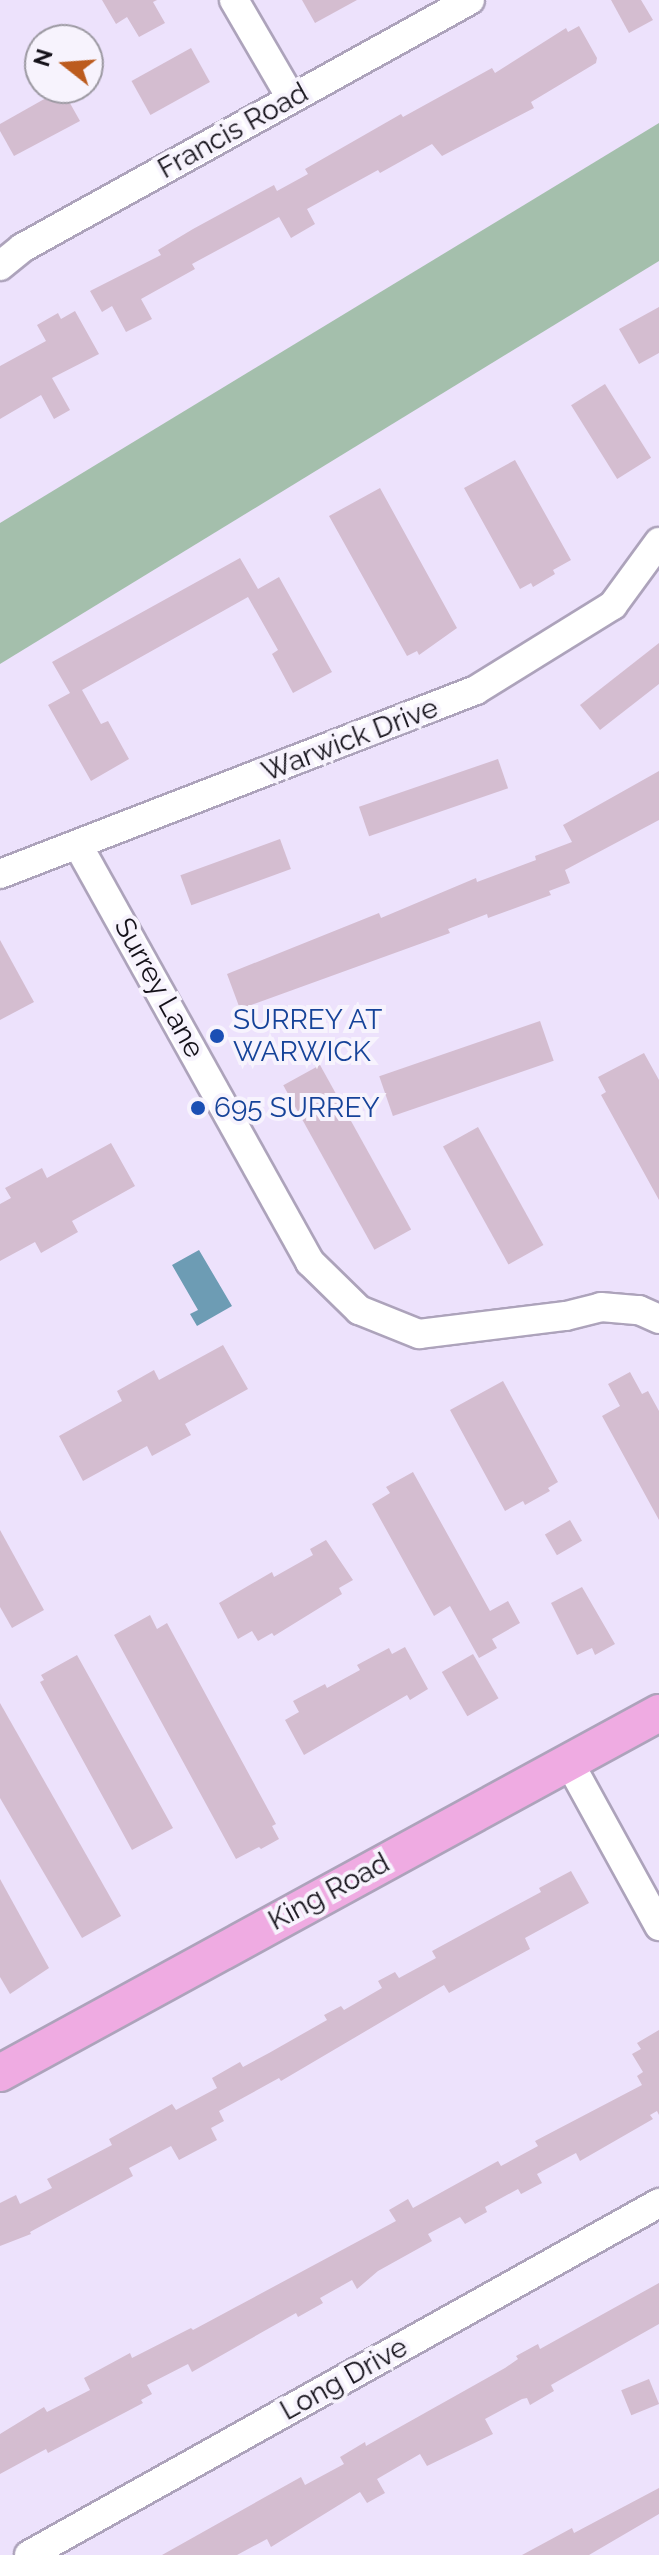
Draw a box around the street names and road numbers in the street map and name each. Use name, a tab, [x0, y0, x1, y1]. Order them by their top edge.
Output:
street label: Francis Road	[152, 76, 314, 186]
street label: Warwick Drive	[257, 691, 443, 789]
street label: Surrey Lane	[107, 912, 211, 1064]
street label: King Road	[263, 1846, 395, 1938]
street label: Long Drive	[275, 2330, 413, 2428]

